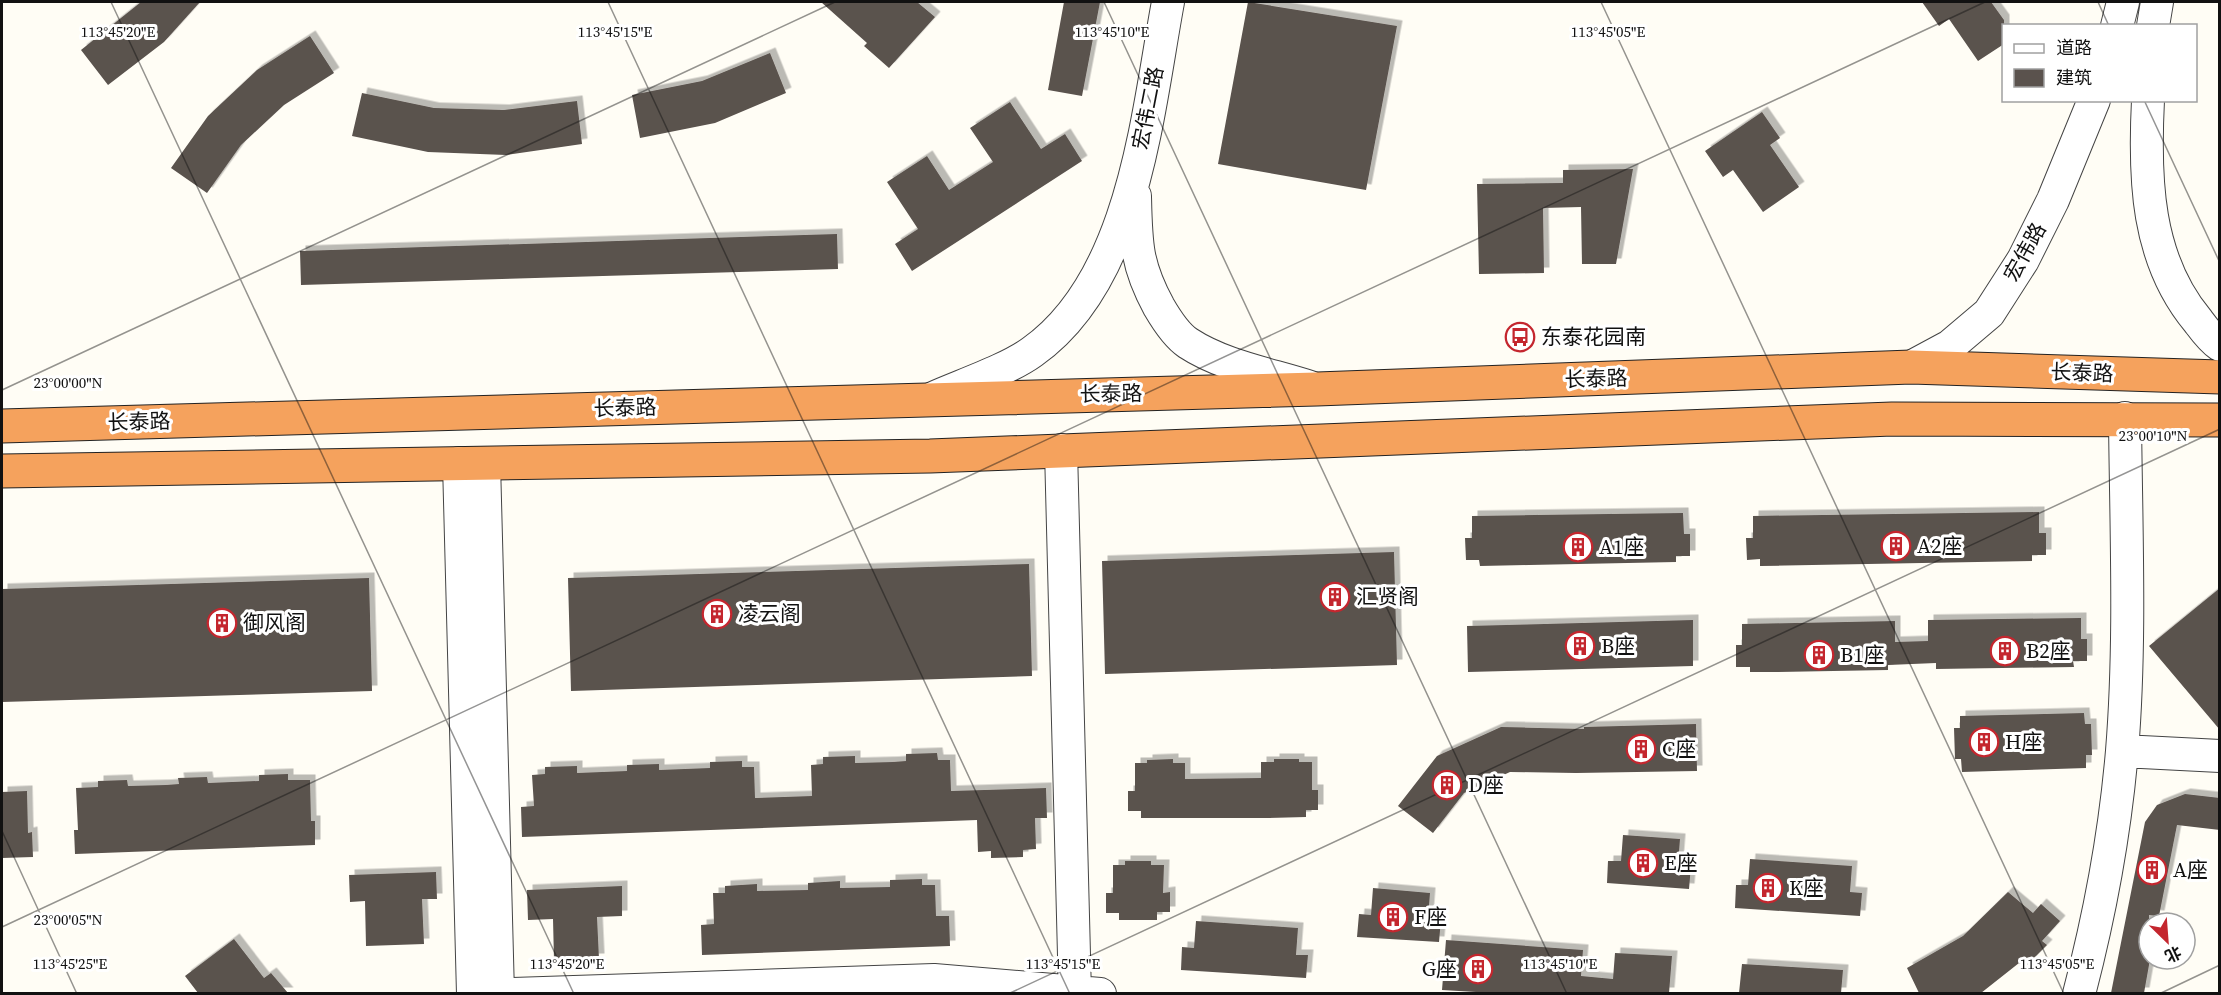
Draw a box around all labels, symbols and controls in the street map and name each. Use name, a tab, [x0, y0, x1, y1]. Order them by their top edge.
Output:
text: 113°45'20"E	[81, 21, 155, 42]
text: 113°45'15"E	[578, 21, 652, 42]
text: 113°45'10"E	[1075, 21, 1149, 42]
text: 113°45'05"E	[1571, 21, 1645, 42]
legend	[2002, 24, 2197, 102]
text: 道路	[2056, 35, 2092, 60]
street label: 宏伟二路	[1125, 64, 1170, 152]
text: 建筑	[2056, 65, 2092, 90]
street label: 宏伟路	[1997, 217, 2053, 286]
bus stop icon: 东泰花园南	[1504, 321, 1536, 353]
place label: 东泰花园南	[1541, 322, 1646, 351]
street label: 长泰路	[2050, 357, 2114, 388]
street label: 长泰路	[1564, 363, 1628, 394]
text: 23°00'00"N	[33, 372, 103, 393]
street label: 长泰路	[1079, 378, 1143, 409]
street label: 长泰路	[593, 392, 657, 423]
street label: 长泰路	[107, 406, 171, 437]
text: 23°00'10"N	[2118, 425, 2188, 446]
building icon: A2座	[1880, 530, 1912, 562]
building icon: A1座	[1562, 531, 1594, 563]
place label: A2座	[1917, 531, 1962, 560]
place label: A1座	[1599, 532, 1644, 561]
building icon: 汇贤阁	[1319, 581, 1351, 613]
place label: 汇贤阁	[1356, 582, 1419, 611]
building icon: 凌云阁	[701, 598, 733, 630]
place label: 凌云阁	[738, 599, 801, 628]
building icon: 御风阁	[206, 607, 238, 639]
place label: 御风阁	[243, 608, 306, 637]
building icon: B座	[1564, 630, 1596, 662]
place label: B座	[1601, 631, 1635, 660]
building icon: B2座	[1989, 635, 2021, 667]
place label: B2座	[2026, 636, 2071, 665]
building icon: B1座	[1803, 639, 1835, 671]
place label: B1座	[1840, 640, 1885, 669]
building icon: H座	[1968, 726, 2000, 758]
place label: H座	[2005, 727, 2043, 756]
building icon: C座	[1625, 733, 1657, 765]
place label: C座	[1662, 734, 1696, 763]
building icon: D座	[1431, 769, 1463, 801]
place label: D座	[1468, 770, 1504, 799]
building icon: E座	[1627, 847, 1659, 879]
place label: E座	[1664, 848, 1698, 877]
building icon: A座	[2136, 854, 2168, 886]
place label: A座	[2173, 855, 2208, 884]
building icon: K座	[1752, 872, 1784, 904]
place label: K座	[1789, 873, 1824, 902]
building icon: F座	[1377, 901, 1409, 933]
place label: F座	[1414, 902, 1447, 931]
text: 23°00'05"N	[33, 909, 103, 930]
north arrow	[2137, 911, 2197, 971]
text: 北	[2161, 941, 2185, 968]
text: 113°45'25"E	[33, 953, 107, 974]
text: 113°45'20"E	[530, 953, 604, 974]
text: 113°45'15"E	[1026, 953, 1100, 974]
building icon: G座	[1462, 953, 1494, 985]
text: 113°45'10"E	[1523, 953, 1597, 974]
text: 113°45'05"E	[2020, 953, 2094, 974]
place label: G座	[1422, 954, 1457, 983]

